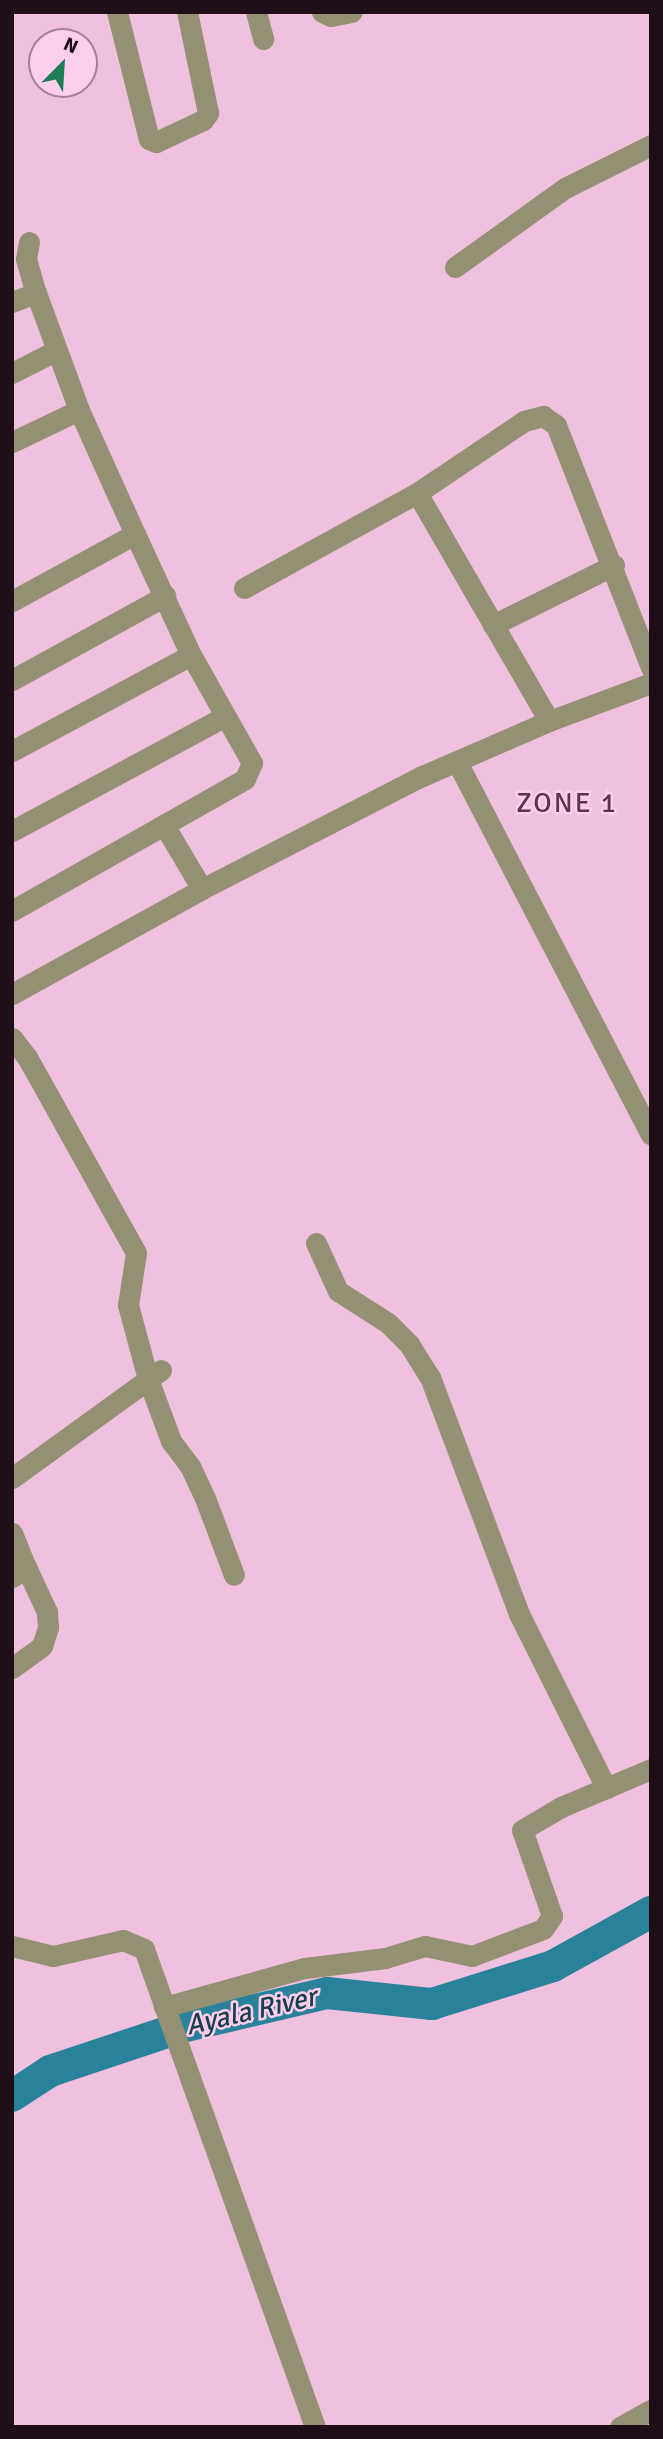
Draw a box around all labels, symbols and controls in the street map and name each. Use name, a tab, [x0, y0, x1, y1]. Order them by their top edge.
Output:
north arrow	[28, 28, 98, 98]
text: N	[60, 32, 82, 59]
district label: ZONE 1	[517, 786, 617, 820]
water label: Ayala River	[182, 1980, 320, 2042]

